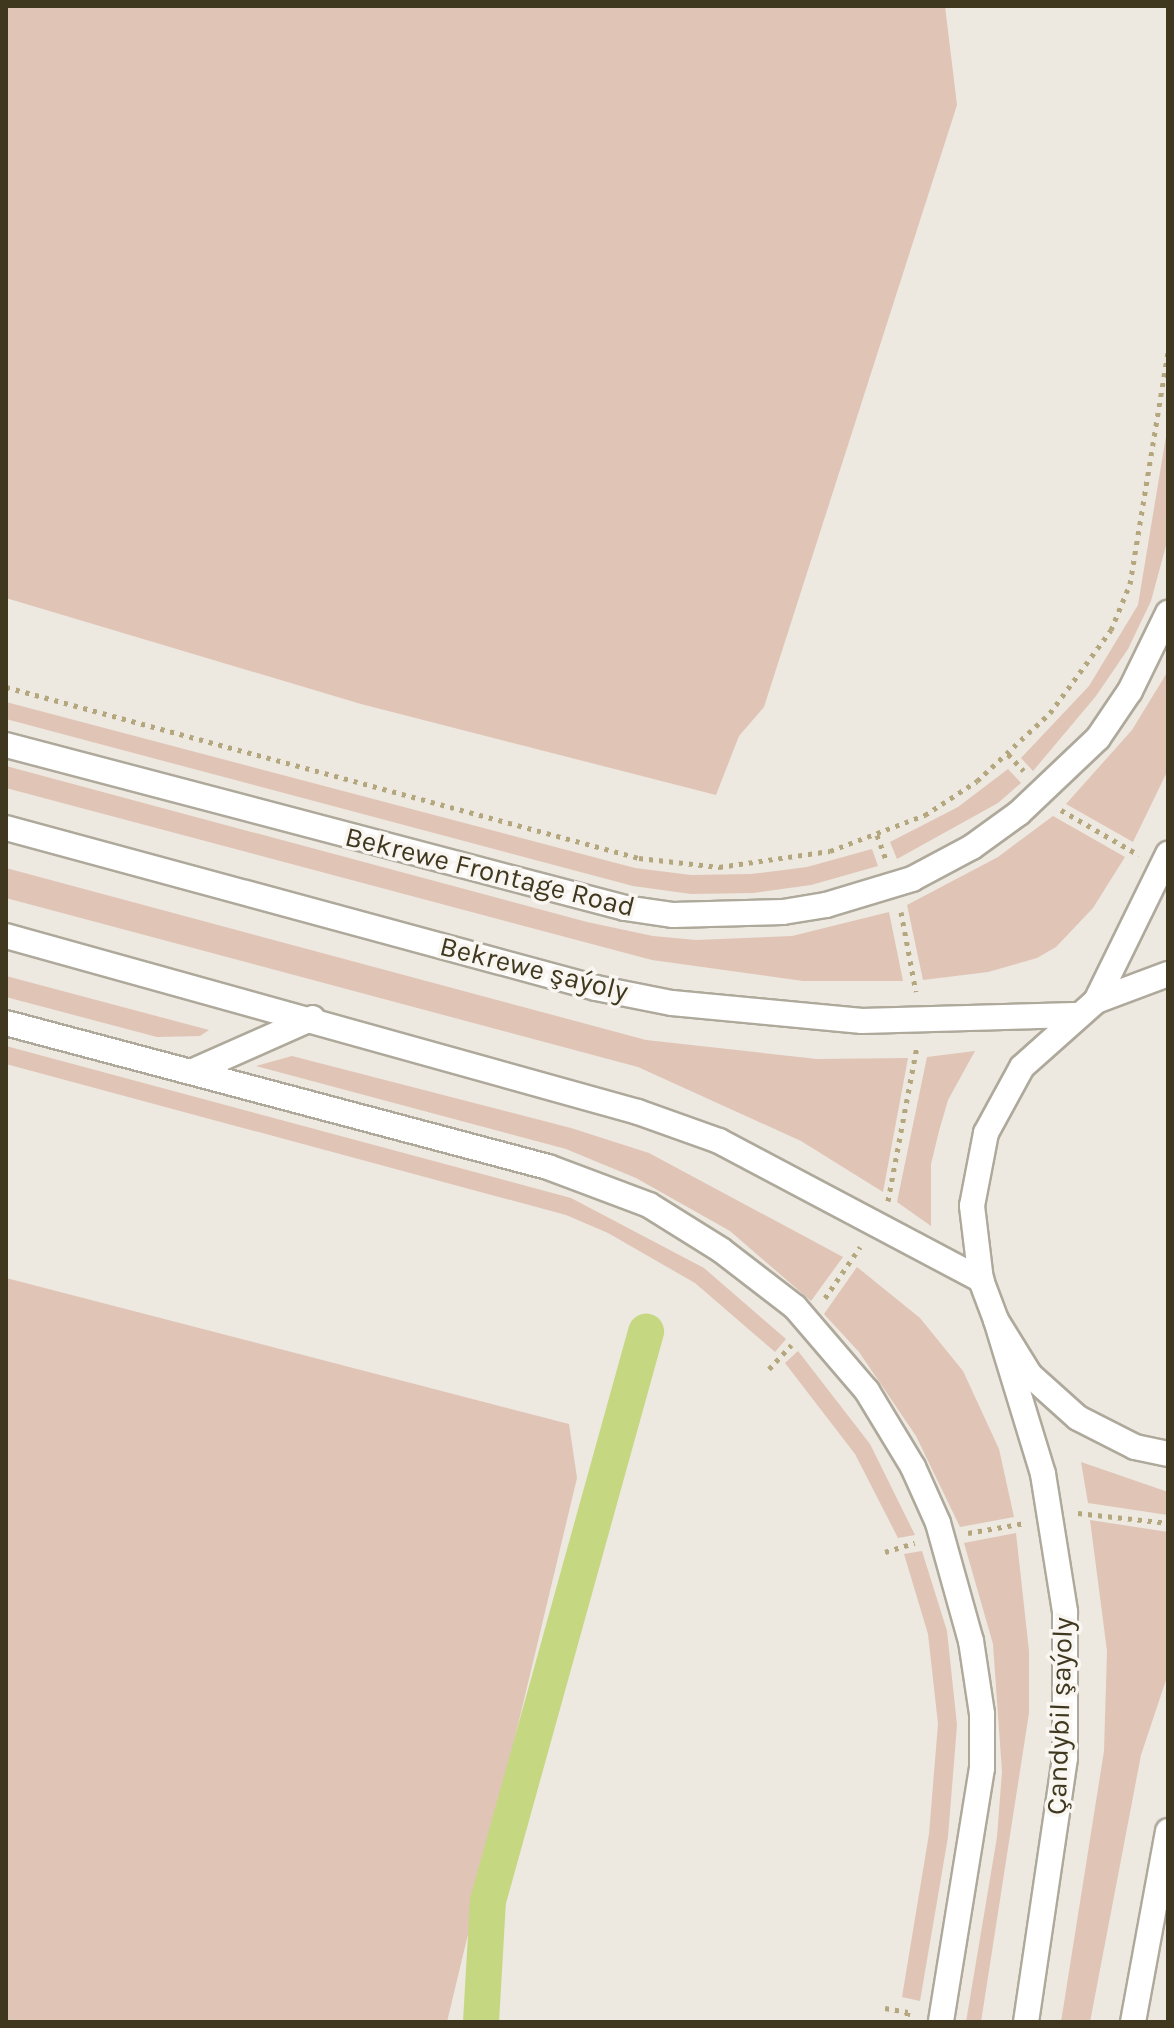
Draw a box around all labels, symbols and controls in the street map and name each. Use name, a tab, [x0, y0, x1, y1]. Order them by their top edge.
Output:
street label: Bekrewe Frontage Road	[342, 820, 638, 924]
street label: Bekrewe şaýoly	[436, 929, 632, 1009]
street label: Çandybil şaýoly	[1040, 1617, 1080, 1815]

